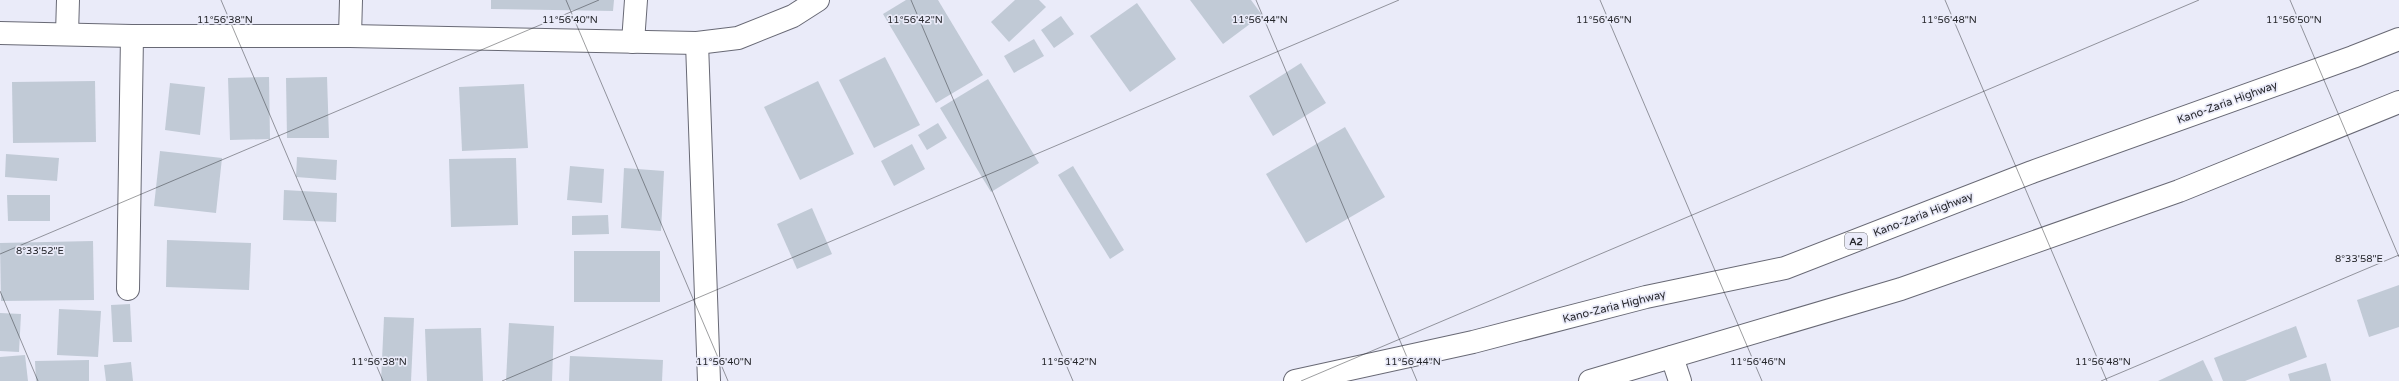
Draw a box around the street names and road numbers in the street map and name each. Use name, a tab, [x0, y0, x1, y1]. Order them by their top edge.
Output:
street label: Kano-Zaria Highway	[2175, 78, 2279, 127]
street label: Kano-Zaria Highway	[1871, 189, 1975, 239]
road number: A2	[1845, 233, 1867, 249]
street label: Kano-Zaria Highway	[1561, 287, 1667, 326]

